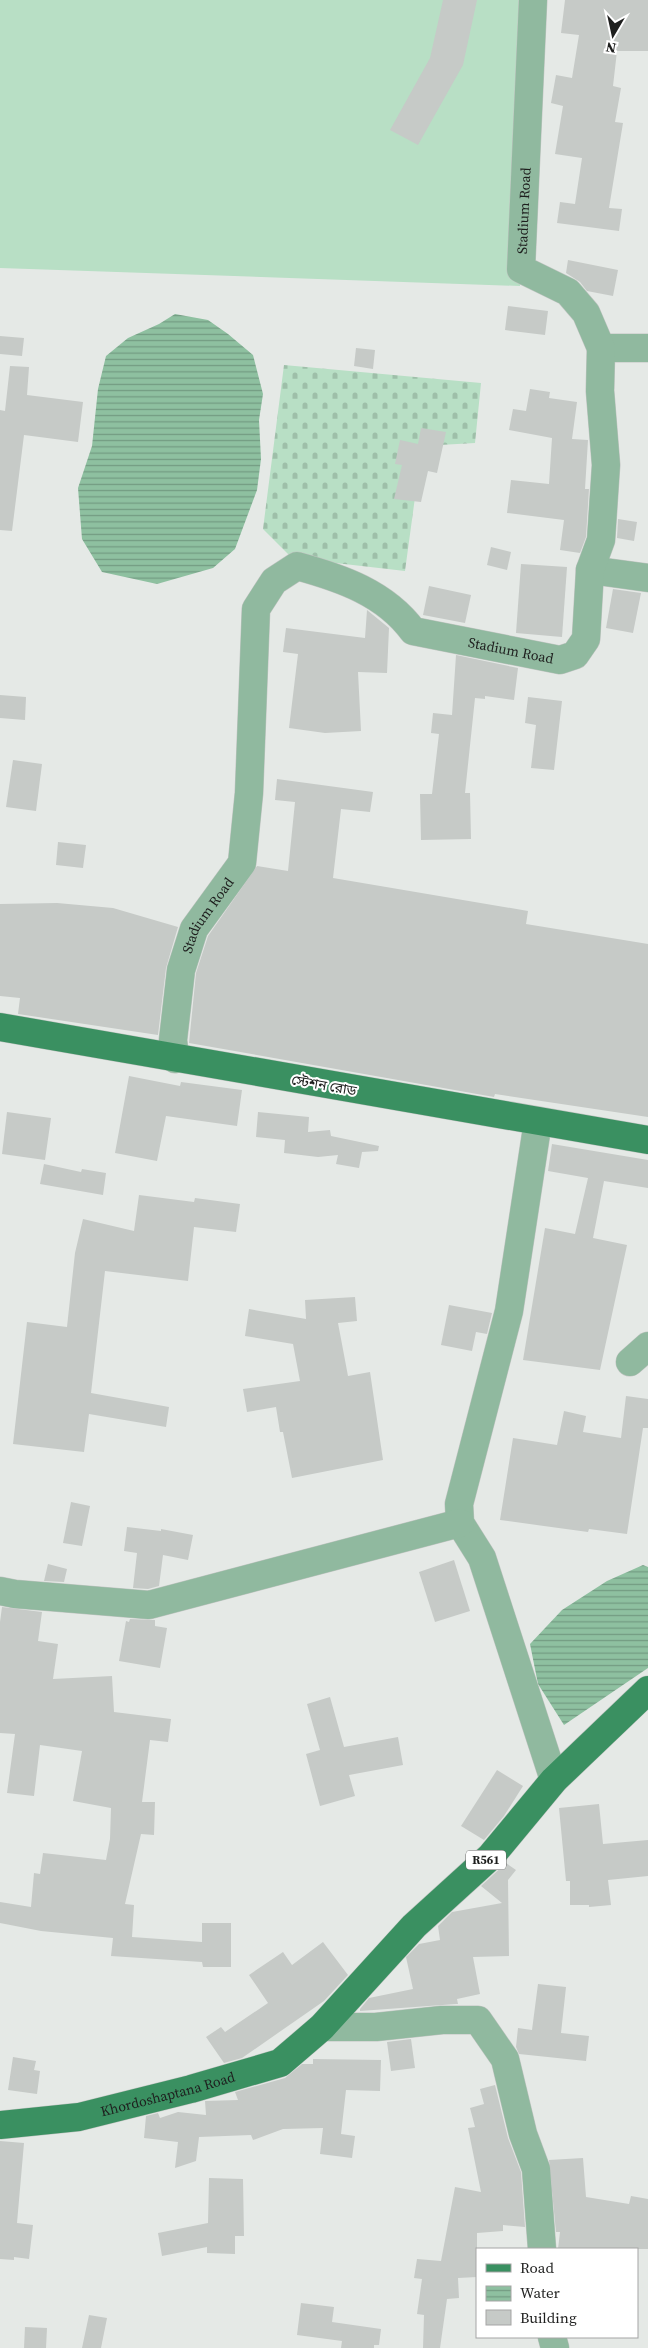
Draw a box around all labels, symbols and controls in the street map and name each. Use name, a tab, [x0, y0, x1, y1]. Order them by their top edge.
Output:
north arrow	[588, 10, 638, 60]
text: N	[604, 37, 618, 59]
street label: Stadium Road	[512, 167, 536, 254]
street label: Stadium Road	[467, 632, 556, 669]
street label: Stadium Road	[177, 873, 238, 956]
street label: স্টেশন রোড	[290, 1069, 359, 1101]
road number: R561	[466, 1850, 506, 1870]
street label: Khordoshaptana Road	[98, 2067, 237, 2121]
legend	[476, 2248, 638, 2338]
text: Road	[520, 2257, 554, 2278]
text: Water	[520, 2282, 561, 2303]
text: Building	[520, 2307, 577, 2328]

